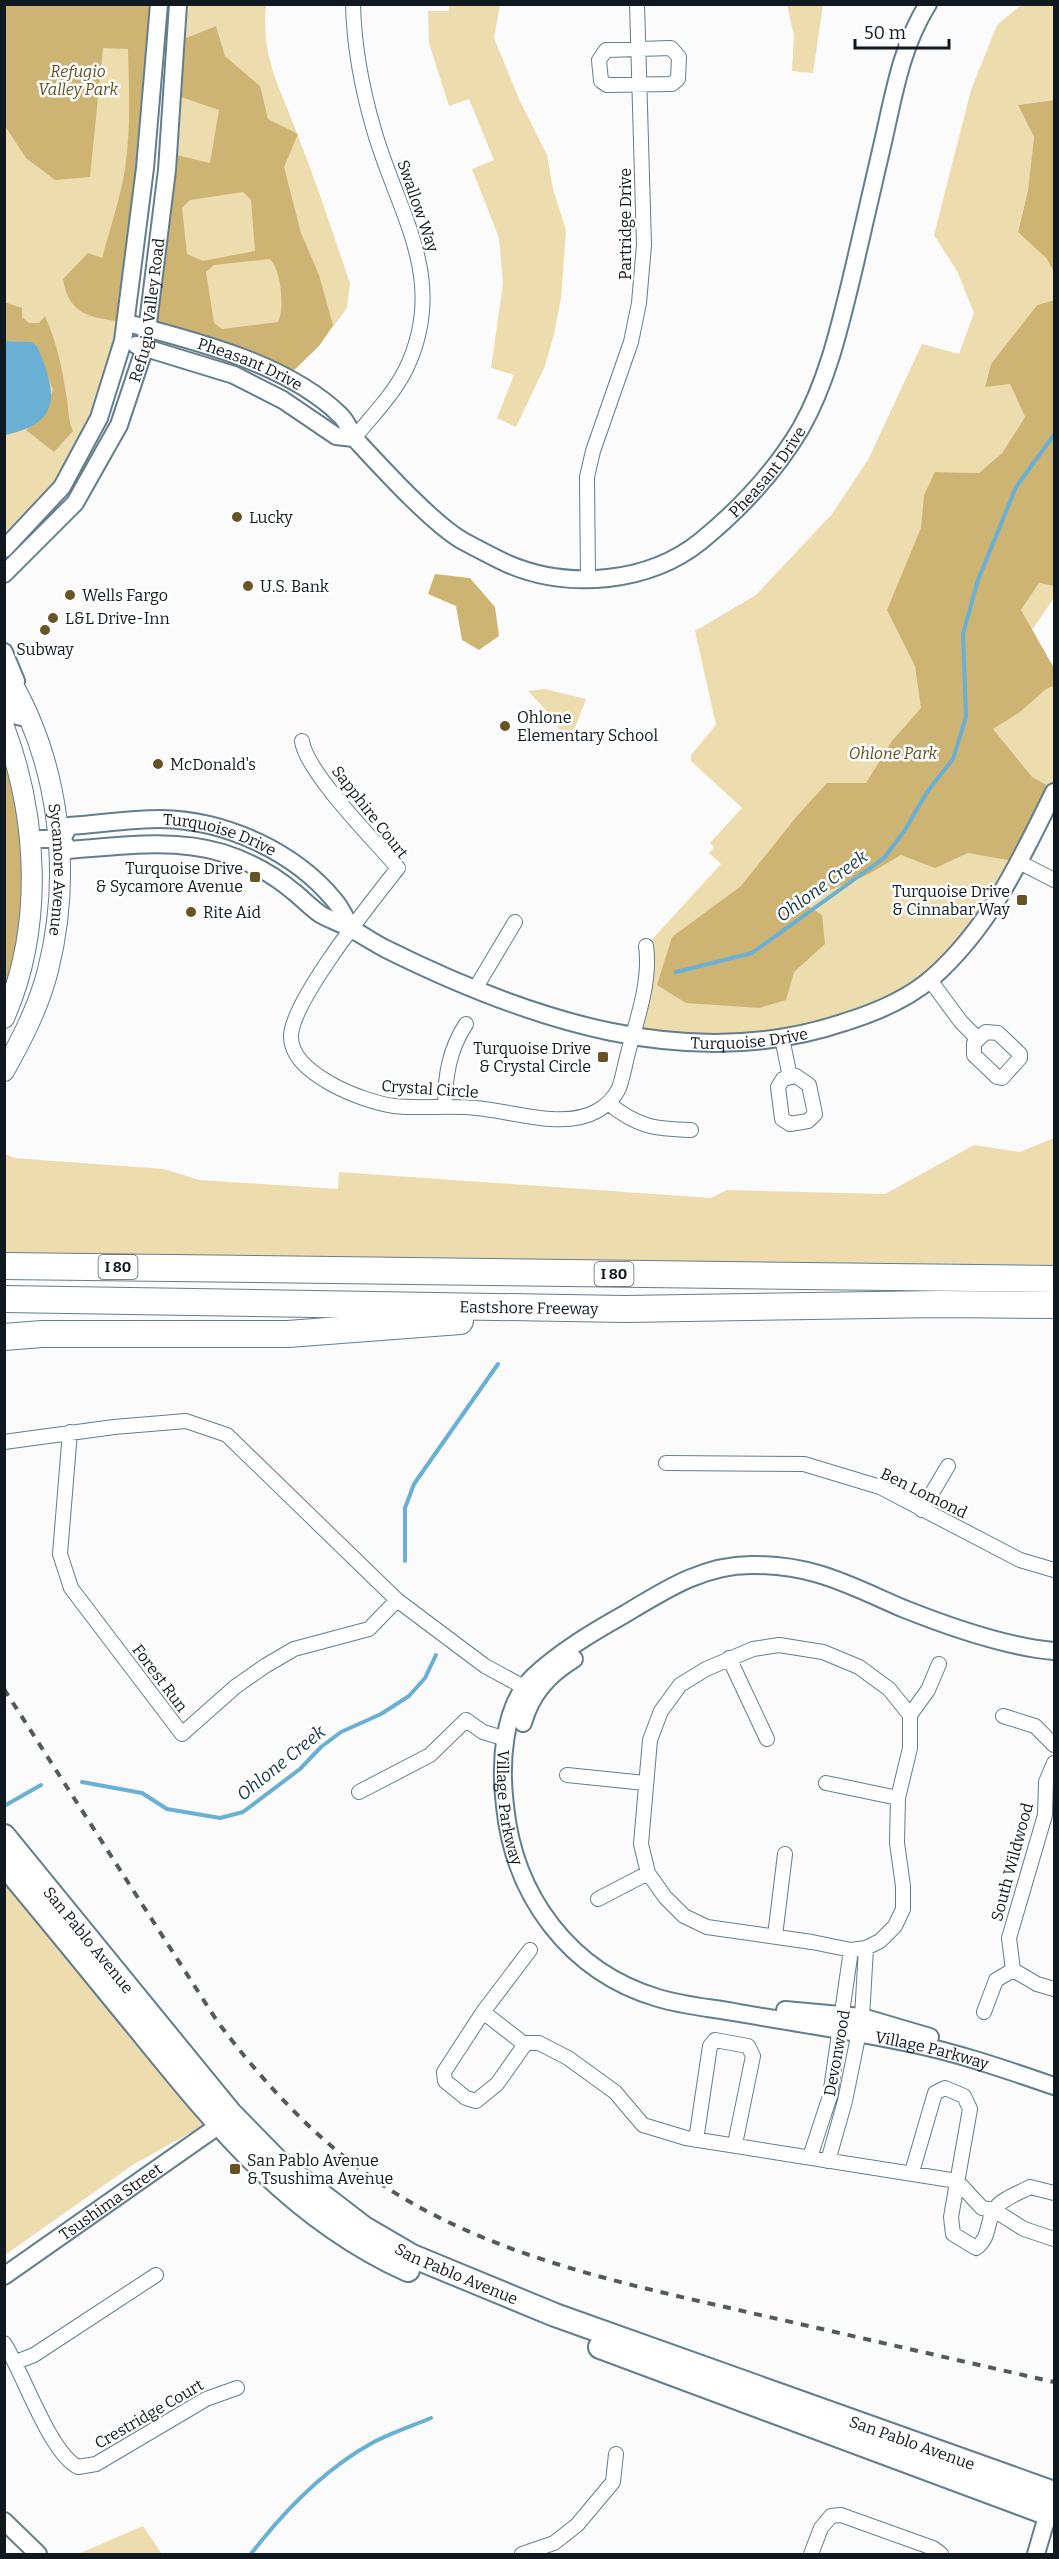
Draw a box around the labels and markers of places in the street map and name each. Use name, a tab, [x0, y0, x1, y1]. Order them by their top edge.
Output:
place label: Lucky	[249, 508, 293, 527]
marker: Lucky	[230, 510, 244, 524]
place label: U.S. Bank	[260, 577, 329, 596]
marker: U.S. Bank	[241, 579, 255, 593]
place label: Wells Fargo	[82, 586, 168, 605]
marker: Wells Fargo	[63, 588, 77, 602]
place label: L&L Drive-Inn	[65, 609, 170, 628]
marker: L&L Drive-Inn	[46, 611, 60, 625]
marker: Subway	[38, 623, 52, 637]
place label: Subway	[16, 640, 74, 659]
place label: Ohlone Elementary School	[517, 708, 658, 745]
marker: Ohlone Elementary School	[498, 719, 512, 733]
place label: McDonald's	[170, 755, 256, 774]
marker: McDonald's	[151, 757, 165, 771]
place label: Turquoise Drive & Sycamore Avenue	[96, 859, 243, 896]
marker: Turquoise Drive & Sycamore Avenue	[248, 870, 262, 884]
place label: Turquoise Drive & Cinnabar Way	[892, 882, 1011, 919]
marker: Turquoise Drive & Cinnabar Way	[1015, 893, 1029, 907]
place label: Rite Aid	[203, 903, 261, 922]
marker: Rite Aid	[184, 905, 198, 919]
place label: Turquoise Drive & Crystal Circle	[473, 1039, 591, 1076]
marker: Turquoise Drive & Crystal Circle	[596, 1050, 610, 1064]
place label: San Pablo Avenue & Tsushima Avenue	[247, 2151, 393, 2188]
marker: San Pablo Avenue & Tsushima Avenue	[228, 2162, 242, 2176]

